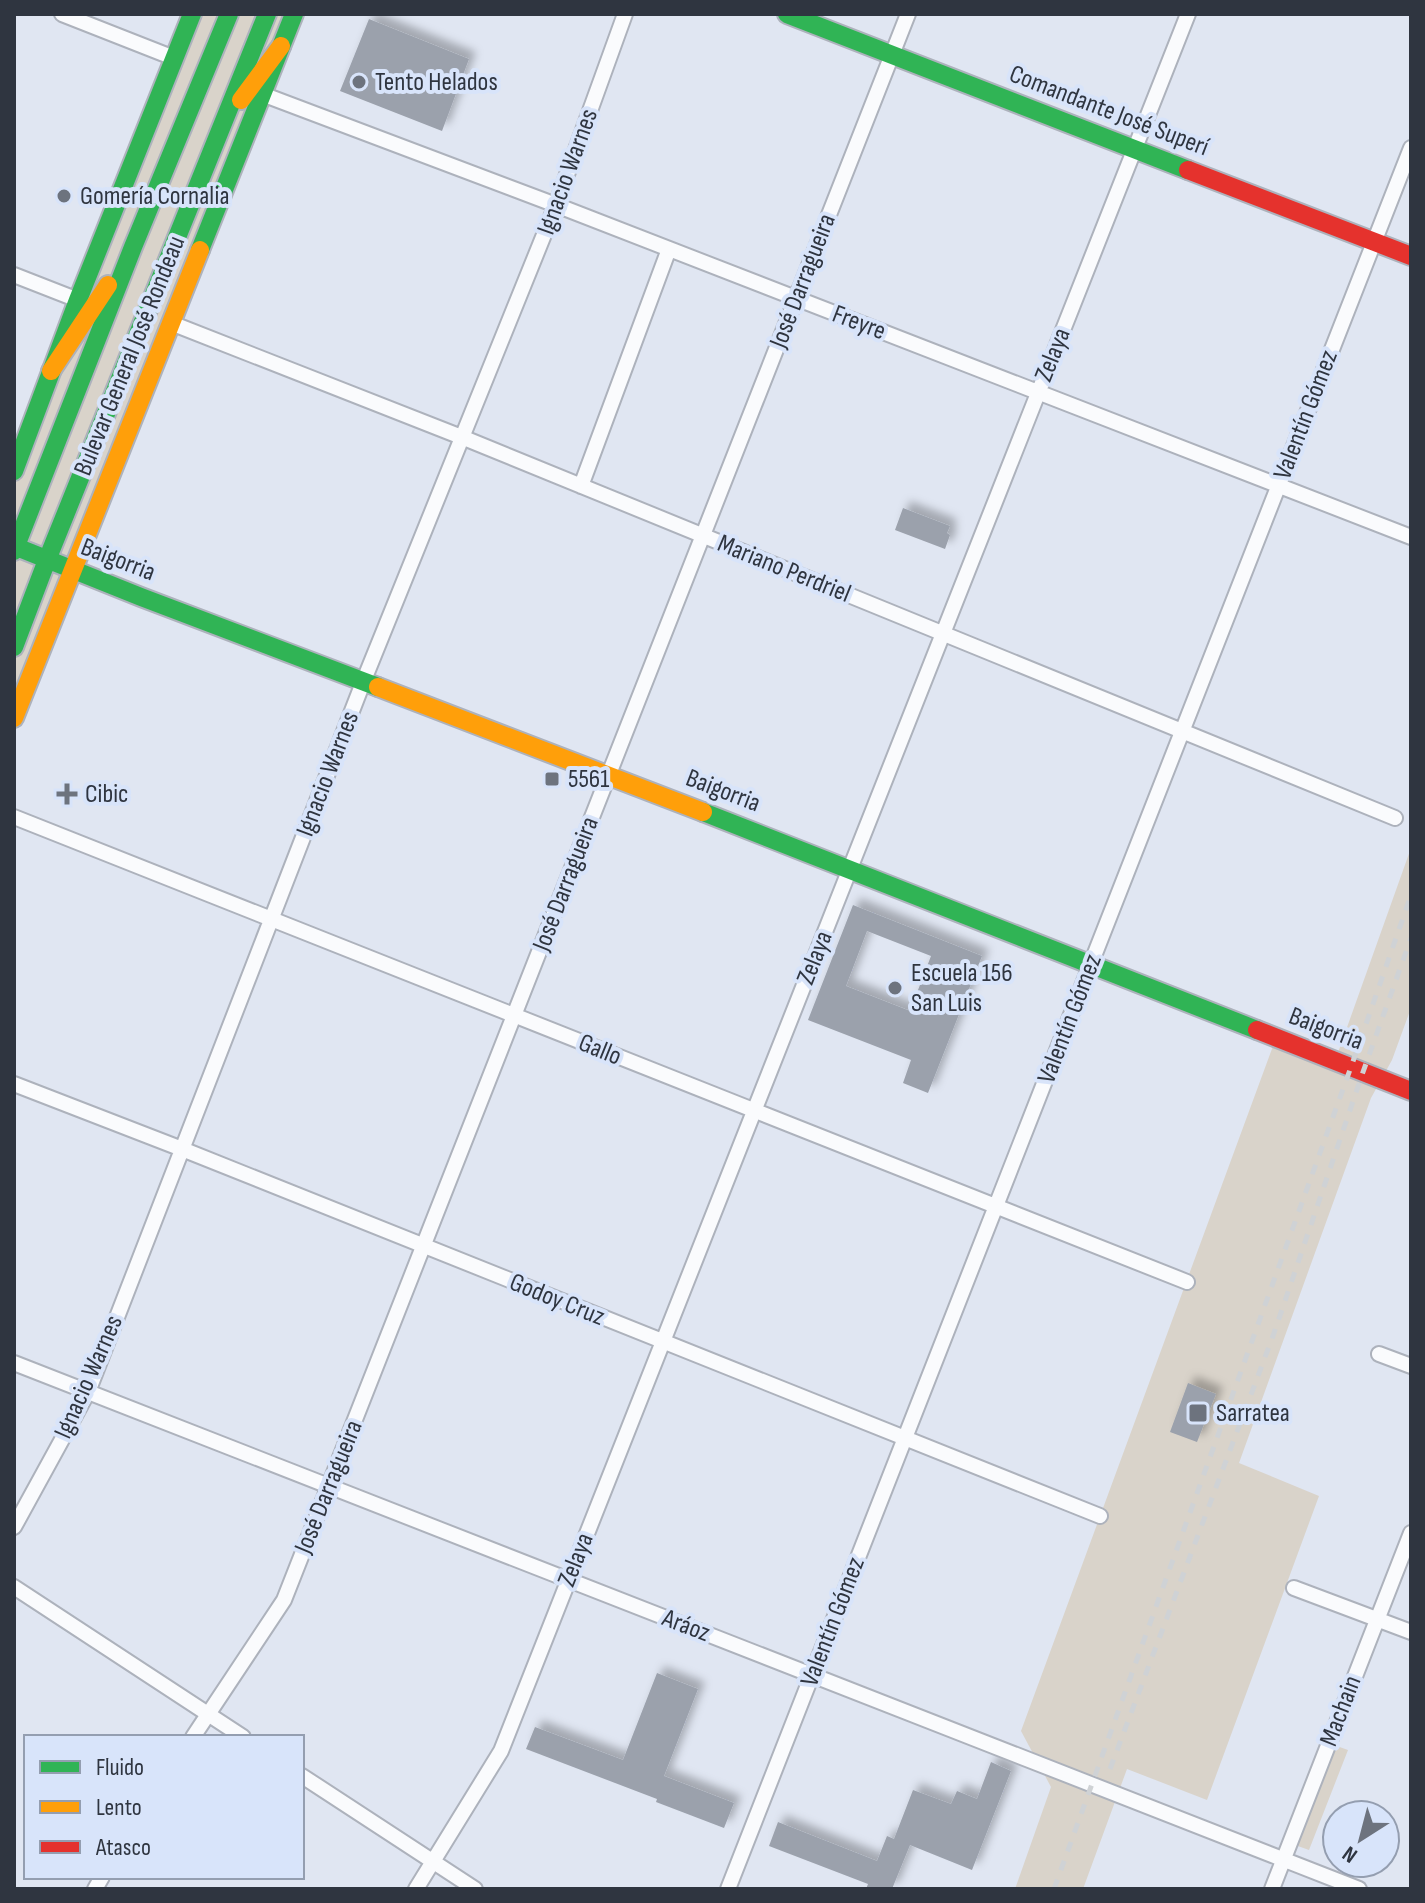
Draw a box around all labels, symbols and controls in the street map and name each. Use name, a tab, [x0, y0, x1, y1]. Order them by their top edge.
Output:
street label: Comandante José Superí	[1005, 59, 1213, 163]
place label: Tento Helados	[375, 67, 498, 98]
marker: Tento Helados	[350, 73, 368, 91]
street label: Ignacio Warnes	[531, 105, 605, 239]
place label: Gomería Cornalia	[80, 181, 229, 212]
marker: Gomería Cornalia	[55, 187, 73, 205]
street label: José Darragueira	[763, 210, 843, 353]
street label: Bulevar General José Rondeau	[68, 232, 192, 480]
street label: Freyre	[828, 299, 890, 347]
street label: Zelaya	[1028, 324, 1078, 386]
street label: Valentín Gómez	[1267, 346, 1345, 484]
street label: Mariano Perdriel	[713, 528, 855, 610]
street label: Baigorria	[76, 532, 160, 588]
street label: Ignacio Warnes	[290, 707, 366, 841]
street label: Baigorria	[681, 763, 765, 819]
place label: 5561	[568, 764, 609, 795]
marker: 5561	[543, 770, 561, 788]
place label: Cibic	[85, 779, 128, 810]
marker: Cibic	[56, 783, 78, 805]
street label: José Darragueira	[526, 813, 606, 956]
street label: Zelaya	[790, 927, 840, 989]
street label: Valentín Gómez	[1031, 950, 1109, 1088]
place label: Escuela 156 San Luis	[911, 958, 1013, 1019]
marker: Escuela 156 San Luis	[886, 979, 904, 997]
street label: Baigorria	[1284, 1001, 1368, 1057]
street label: Gallo	[574, 1028, 626, 1072]
street label: Godoy Cruz	[505, 1267, 609, 1333]
street label: Ignacio Warnes	[48, 1311, 130, 1443]
place label: Sarratea	[1216, 1398, 1290, 1429]
marker: Sarratea	[1187, 1402, 1209, 1424]
street label: José Darragueira	[288, 1416, 370, 1559]
street label: Zelaya	[551, 1529, 601, 1591]
street label: Valentín Gómez	[794, 1553, 872, 1691]
street label: Aráoz	[657, 1602, 714, 1649]
street label: Machain	[1313, 1671, 1369, 1751]
legend	[24, 1735, 304, 1879]
text: Fluido	[96, 1753, 144, 1782]
text: Lento	[96, 1793, 142, 1822]
north arrow	[1321, 1799, 1401, 1879]
text: Atasco	[95, 1833, 151, 1862]
text: N	[1337, 1840, 1363, 1868]

